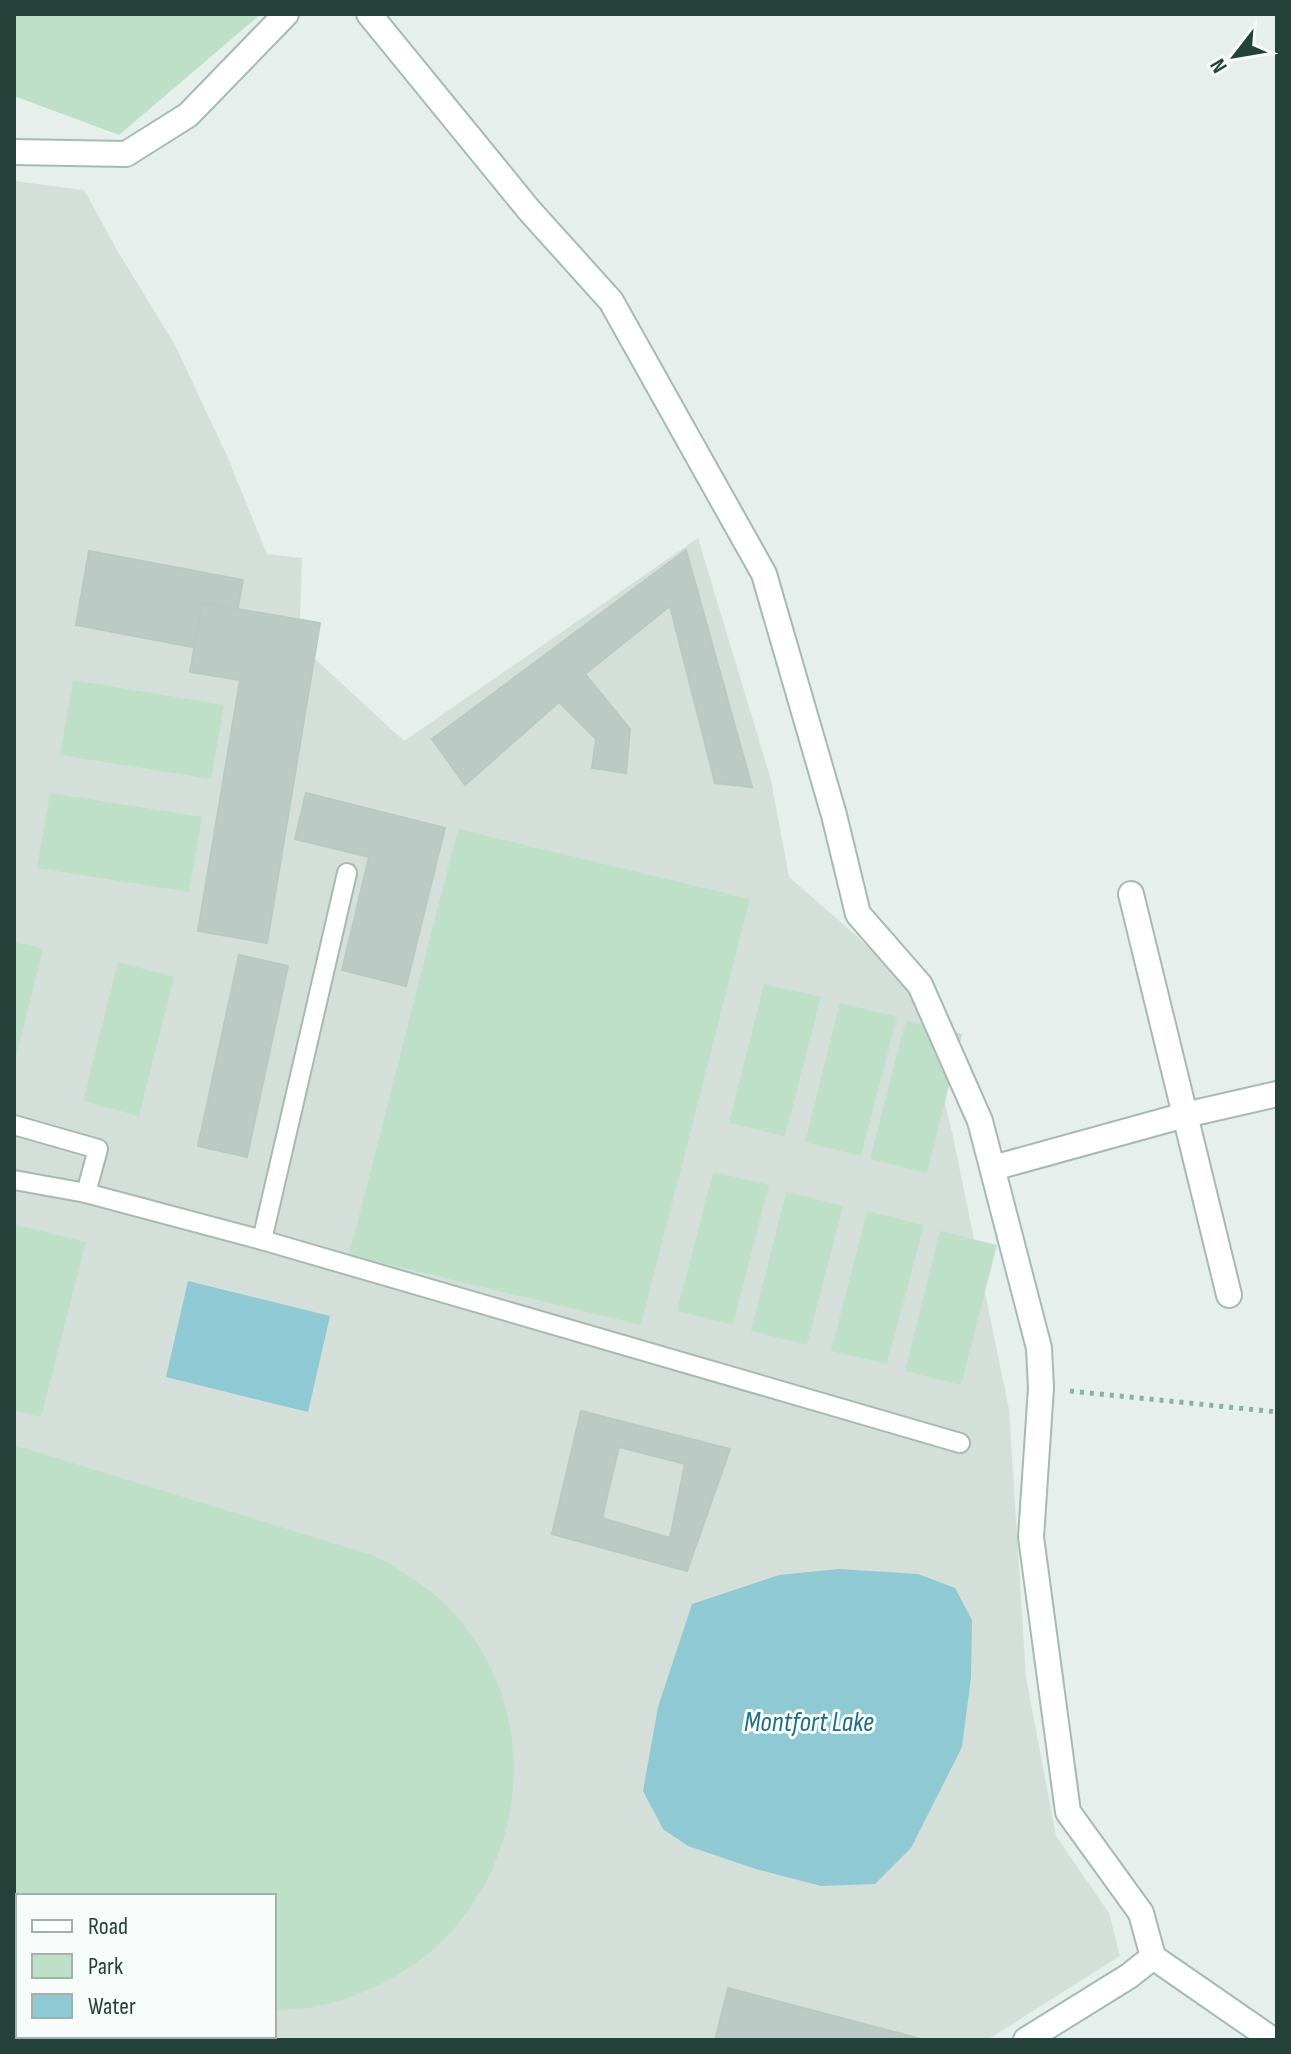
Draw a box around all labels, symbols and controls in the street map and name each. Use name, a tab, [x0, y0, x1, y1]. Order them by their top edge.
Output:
north arrow	[1195, 16, 1275, 96]
text: N	[1205, 54, 1234, 78]
water label: Montfort Lake	[744, 1706, 874, 1739]
legend	[16, 1894, 276, 2038]
text: Road	[88, 1912, 128, 1941]
text: Park	[88, 1952, 123, 1981]
text: Water	[88, 1992, 136, 2021]

